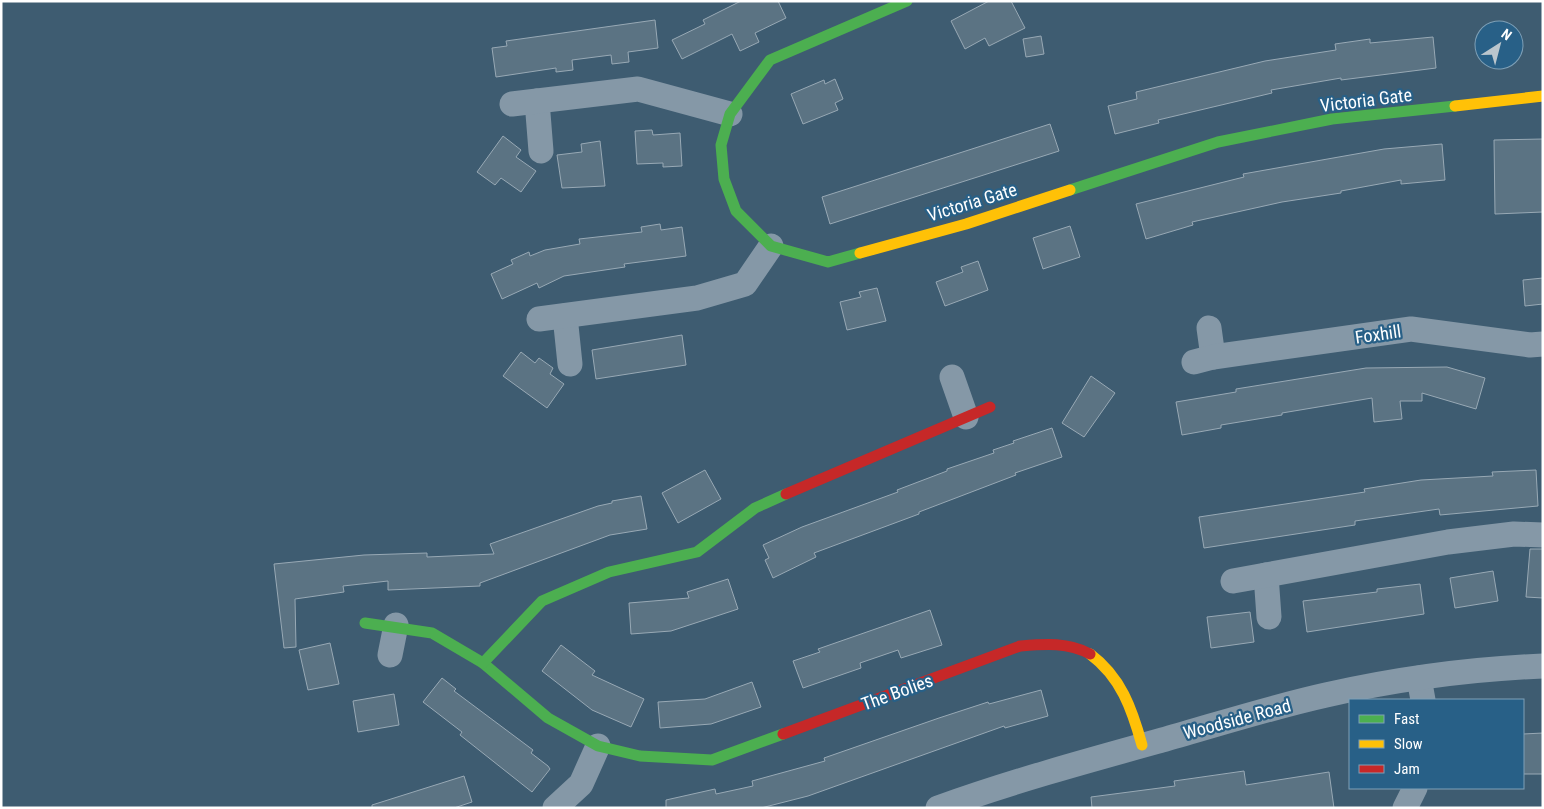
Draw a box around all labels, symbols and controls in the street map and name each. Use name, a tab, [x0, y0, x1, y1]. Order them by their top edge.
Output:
north arrow	[1474, 20, 1524, 70]
text: N	[1498, 25, 1515, 43]
street label: Victoria Gate	[1319, 84, 1413, 116]
street label: Victoria Gate	[925, 178, 1019, 226]
street label: Foxhill	[1354, 320, 1402, 348]
street label: The Bolies	[858, 669, 936, 715]
street label: Woodside Road	[1181, 695, 1293, 743]
legend	[1349, 699, 1524, 789]
text: Fast	[1394, 710, 1419, 728]
text: Slow	[1394, 735, 1423, 753]
text: Jam	[1394, 760, 1420, 778]

